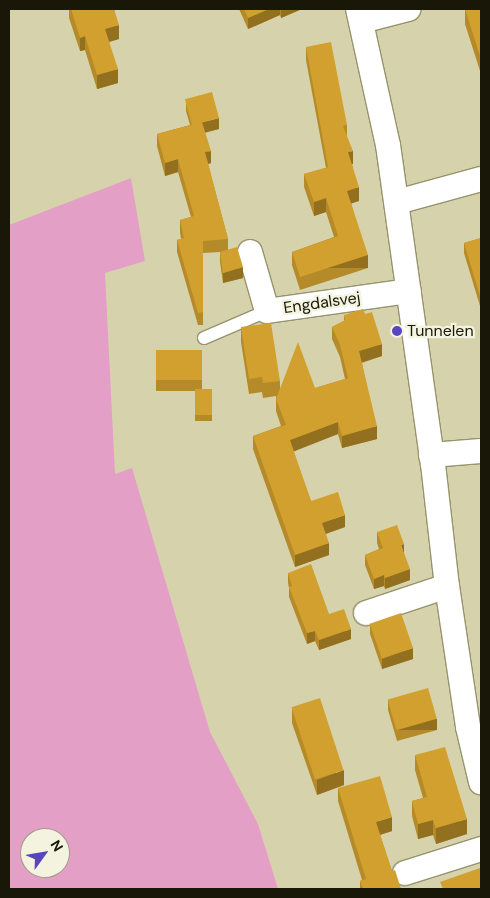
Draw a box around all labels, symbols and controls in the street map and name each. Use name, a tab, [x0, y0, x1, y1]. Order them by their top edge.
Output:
street label: Engdalsvej	[282, 288, 362, 318]
place label: Tunnelen	[407, 321, 474, 341]
marker: Tunnelen	[391, 325, 403, 337]
north arrow	[20, 828, 70, 878]
text: N	[47, 836, 67, 855]

